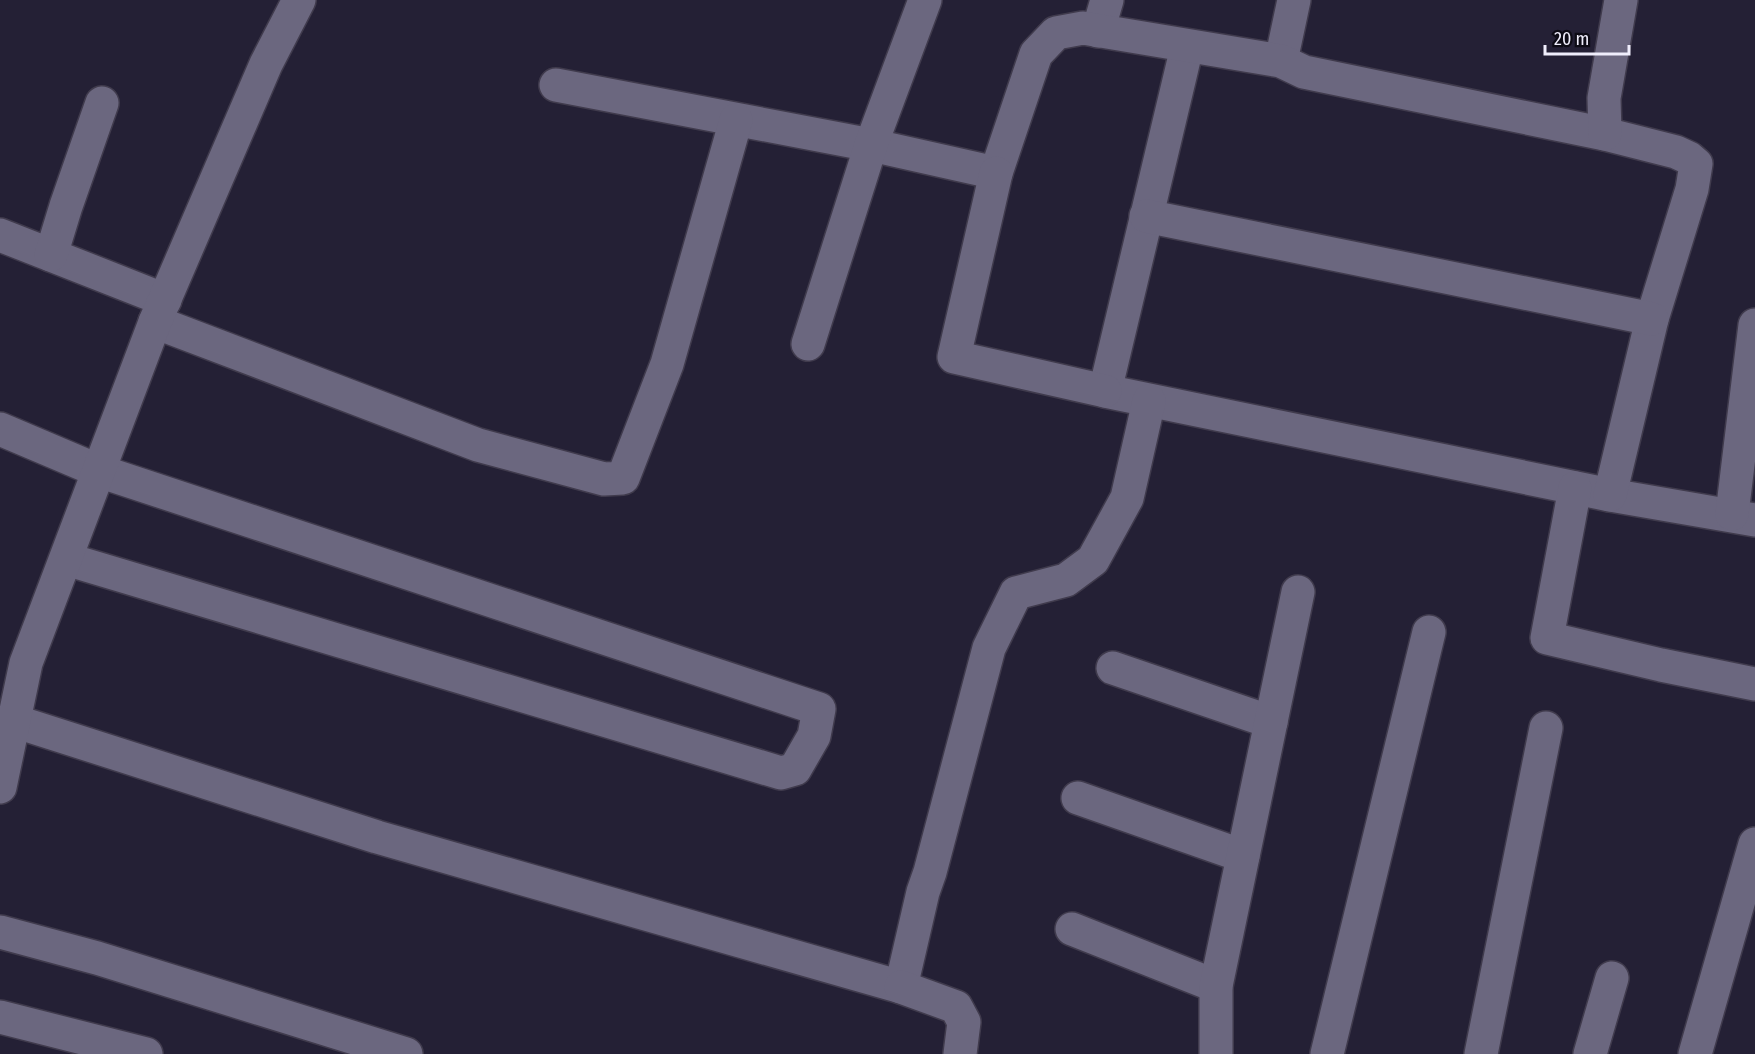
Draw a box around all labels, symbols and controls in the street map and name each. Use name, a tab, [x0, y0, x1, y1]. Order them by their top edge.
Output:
scale bar	[1545, 18, 1629, 56]
text: 20 m	[1554, 28, 1589, 50]

